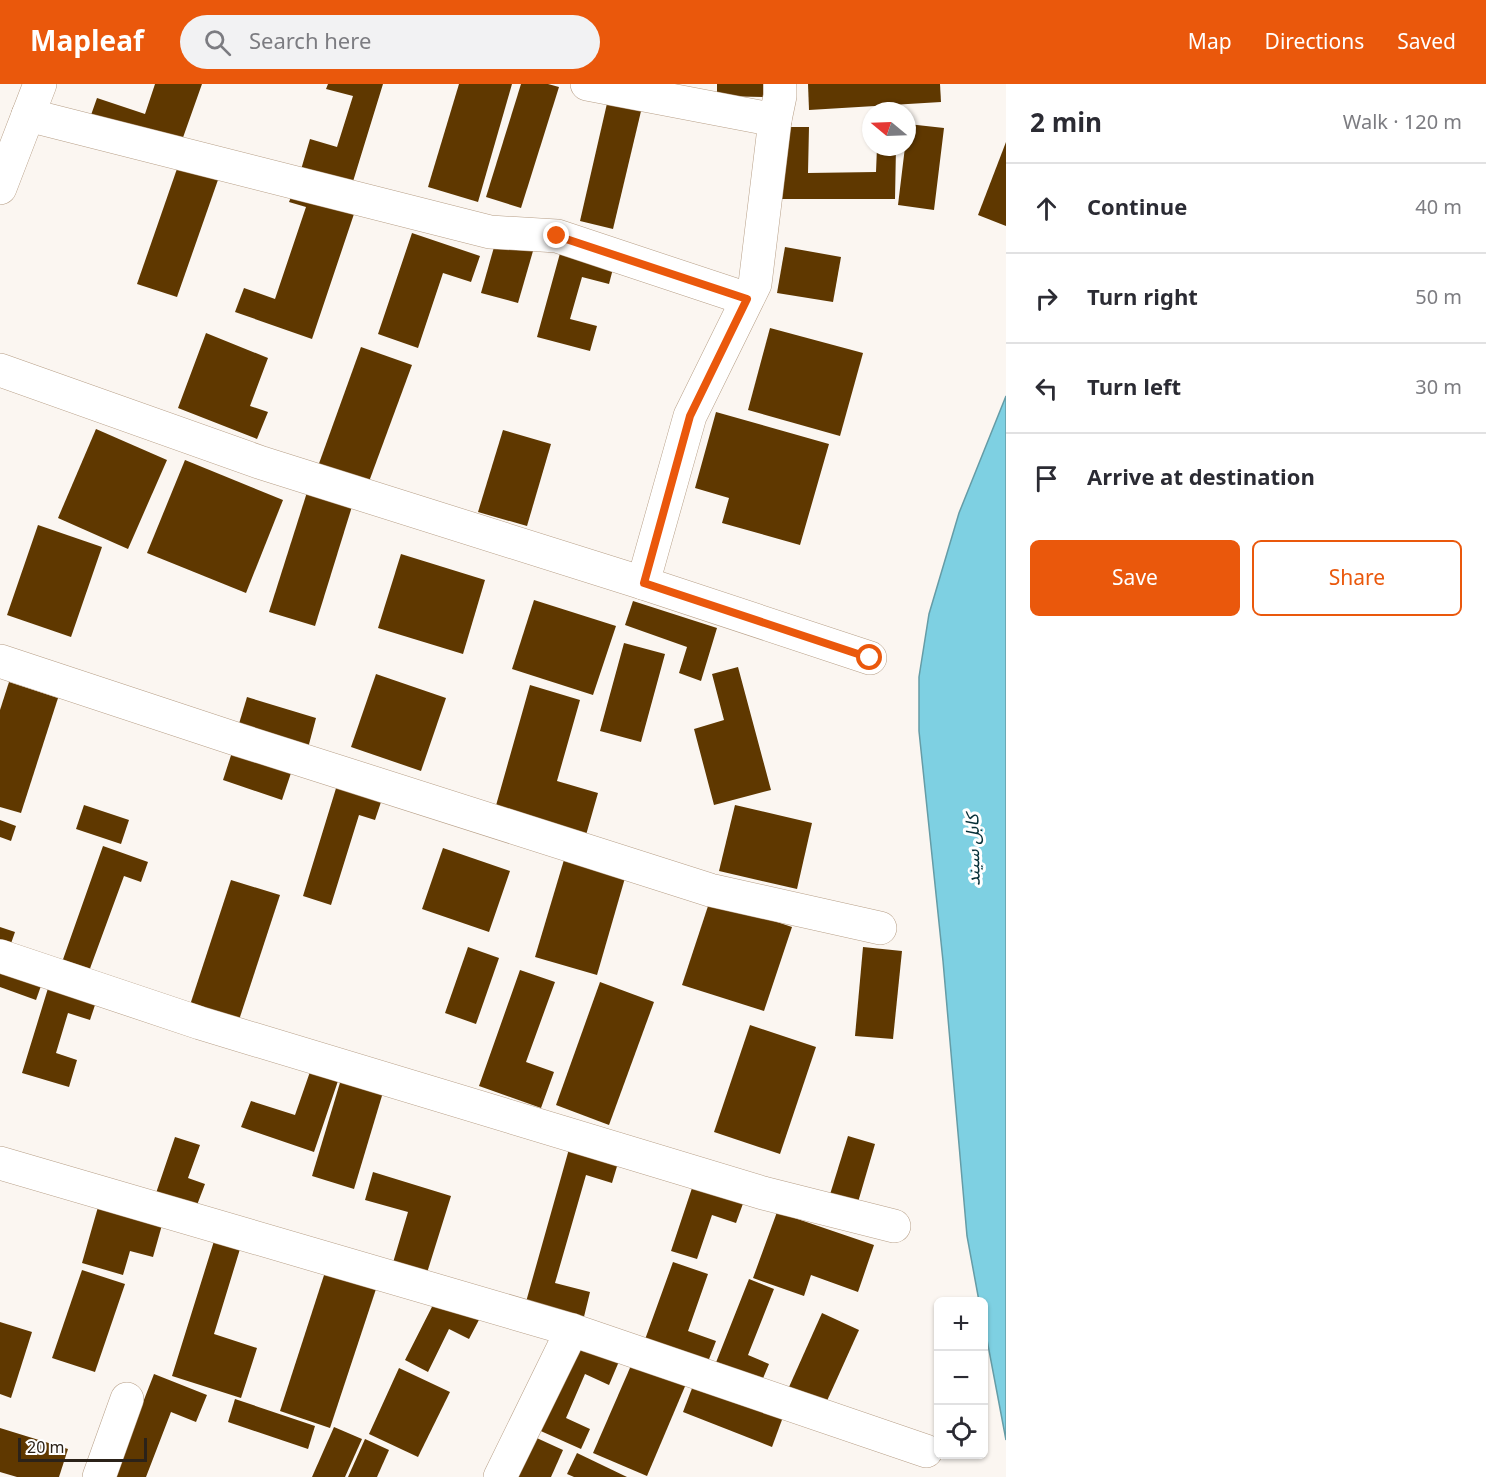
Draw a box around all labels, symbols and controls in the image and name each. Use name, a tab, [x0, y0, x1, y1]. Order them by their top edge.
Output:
text: Mapleaf	[30, 13, 144, 72]
search box	[180, 15, 600, 69]
text: Search here	[249, 19, 371, 65]
text: Map	[1188, 20, 1232, 64]
text: Directions	[1265, 20, 1364, 64]
text: Saved	[1397, 20, 1456, 64]
icon: search	[201, 26, 234, 59]
text: 2 min	[1030, 96, 1102, 151]
north arrow	[862, 102, 916, 156]
text: Walk · 120 m	[1343, 102, 1462, 144]
text: Continue	[1087, 185, 1187, 231]
text: 40 m	[1415, 187, 1462, 229]
icon: ahead	[1030, 192, 1063, 225]
route end	[543, 222, 569, 248]
text: Turn right	[1087, 275, 1198, 321]
text: 50 m	[1415, 277, 1462, 319]
icon: right	[1030, 282, 1063, 315]
text: Turn left	[1087, 365, 1181, 411]
text: 30 m	[1415, 367, 1462, 409]
icon: left	[1030, 372, 1063, 405]
text: Arrive at destination	[1087, 455, 1315, 501]
icon: arrive	[1030, 462, 1063, 495]
button: Save	[1030, 540, 1240, 616]
button: Share	[1252, 540, 1462, 616]
route start	[856, 644, 882, 670]
water label: کابل سيند	[953, 810, 993, 886]
map controls	[934, 1297, 988, 1459]
button: +	[934, 1297, 988, 1351]
button: −	[934, 1351, 988, 1405]
button: locate	[934, 1405, 988, 1459]
text: 20 m	[27, 1431, 64, 1465]
scale bar	[18, 1435, 147, 1462]

